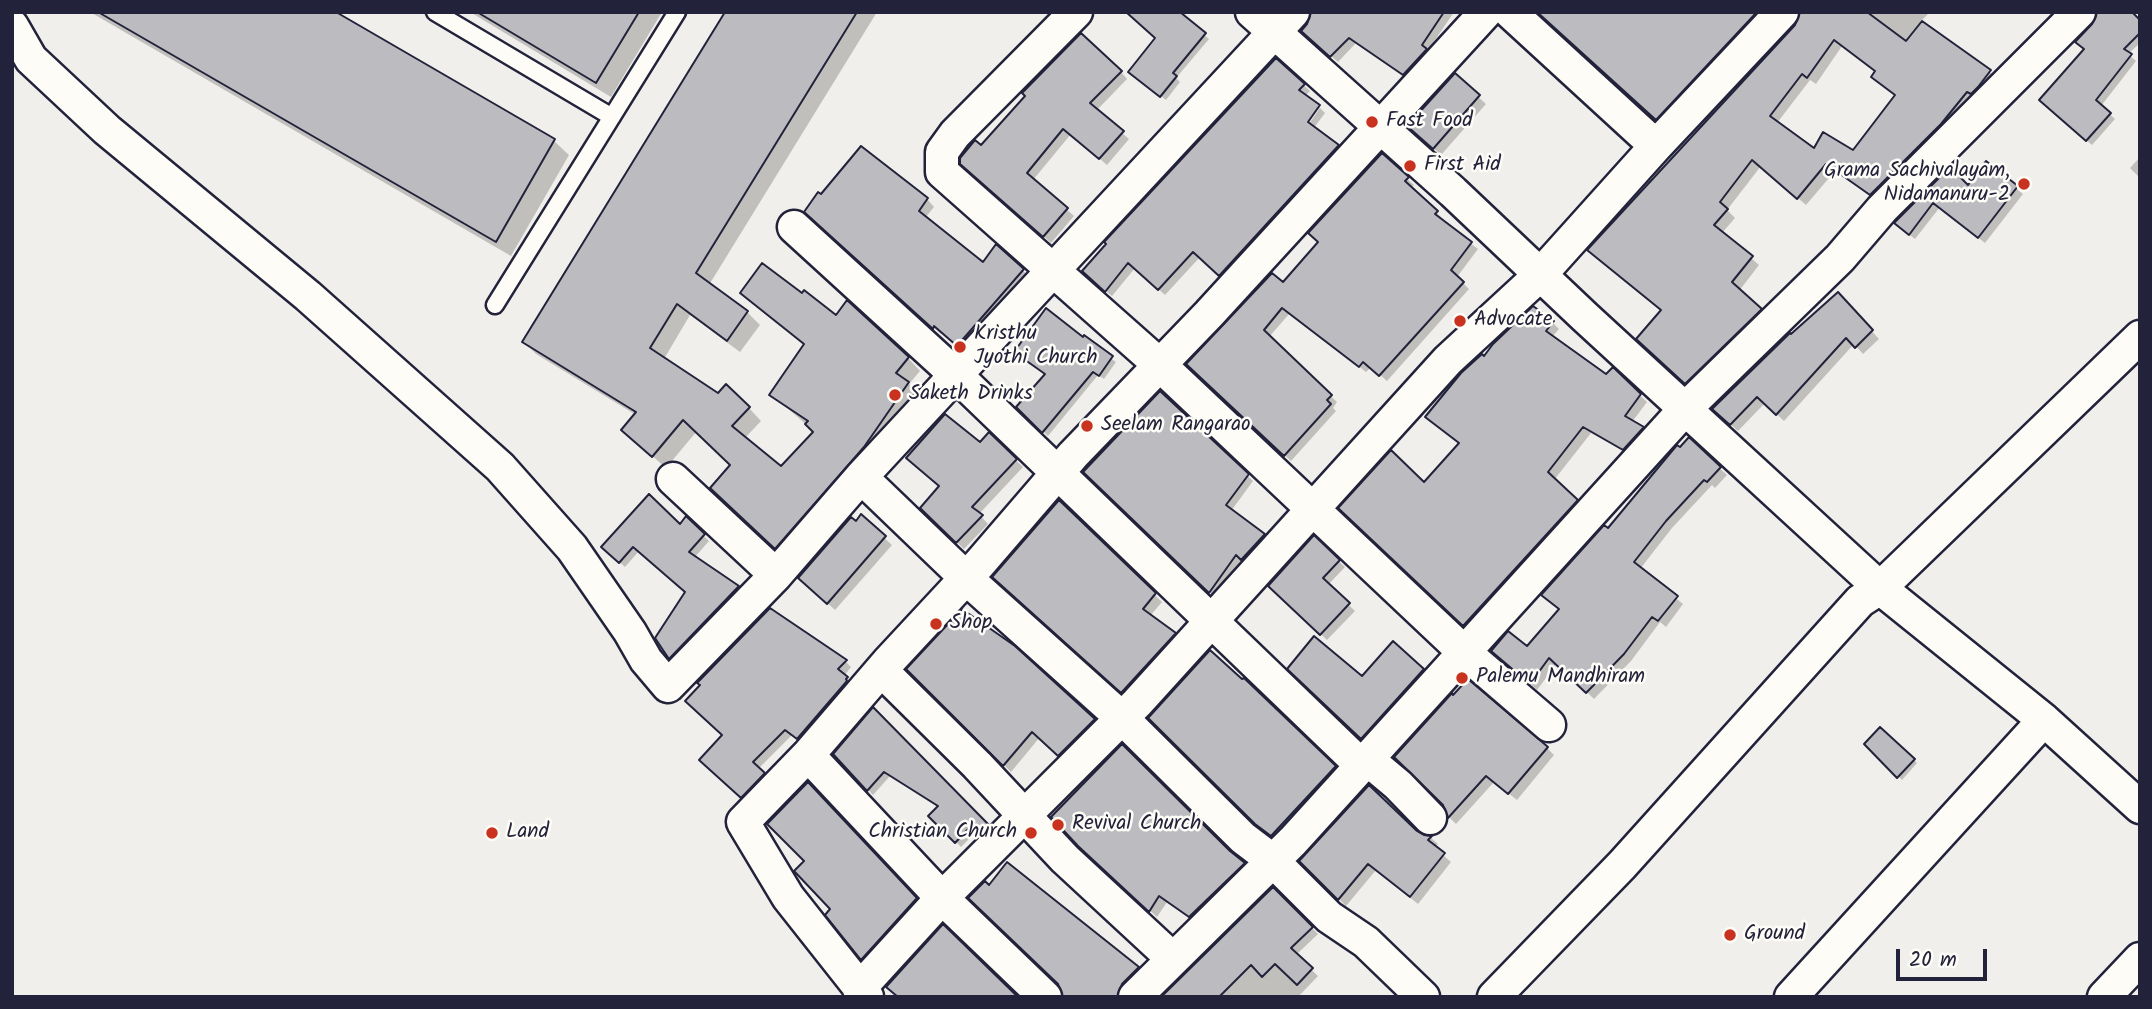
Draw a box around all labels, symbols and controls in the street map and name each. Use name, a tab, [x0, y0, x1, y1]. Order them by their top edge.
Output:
place label: Fast Food	[1386, 109, 1473, 135]
marker: Fast Food	[1364, 114, 1380, 130]
place label: First Aid	[1424, 153, 1501, 179]
marker: First Aid	[1402, 158, 1418, 174]
place label: Grama Sachivalayam, Nidamanuru-2	[1824, 159, 2010, 209]
marker: Grama Sachivalayam, Nidamanuru-2	[2016, 176, 2032, 192]
place label: Advocate	[1474, 308, 1552, 334]
marker: Advocate	[1452, 313, 1468, 329]
place label: Kristhu Jyothi Church	[974, 322, 1097, 372]
marker: Kristhu Jyothi Church	[952, 339, 968, 355]
place label: Saketh Drinks	[909, 382, 1033, 408]
marker: Saketh Drinks	[887, 387, 903, 403]
place label: Seelam Rangarao	[1101, 413, 1251, 439]
marker: Seelam Rangarao	[1079, 418, 1095, 434]
place label: Shop	[950, 611, 992, 637]
marker: Shop	[928, 616, 944, 632]
place label: Palemu Mandhiram	[1476, 665, 1645, 691]
marker: Palemu Mandhiram	[1454, 670, 1470, 686]
place label: Revival Church	[1072, 812, 1201, 838]
marker: Revival Church	[1050, 817, 1066, 833]
place label: Land	[506, 820, 549, 846]
place label: Christian Church	[868, 820, 1017, 846]
marker: Land	[484, 825, 500, 841]
marker: Christian Church	[1023, 825, 1039, 841]
place label: Ground	[1744, 922, 1805, 948]
marker: Ground	[1722, 927, 1738, 943]
scale bar	[1900, 936, 1991, 980]
text: 20 m	[1909, 944, 1957, 977]

